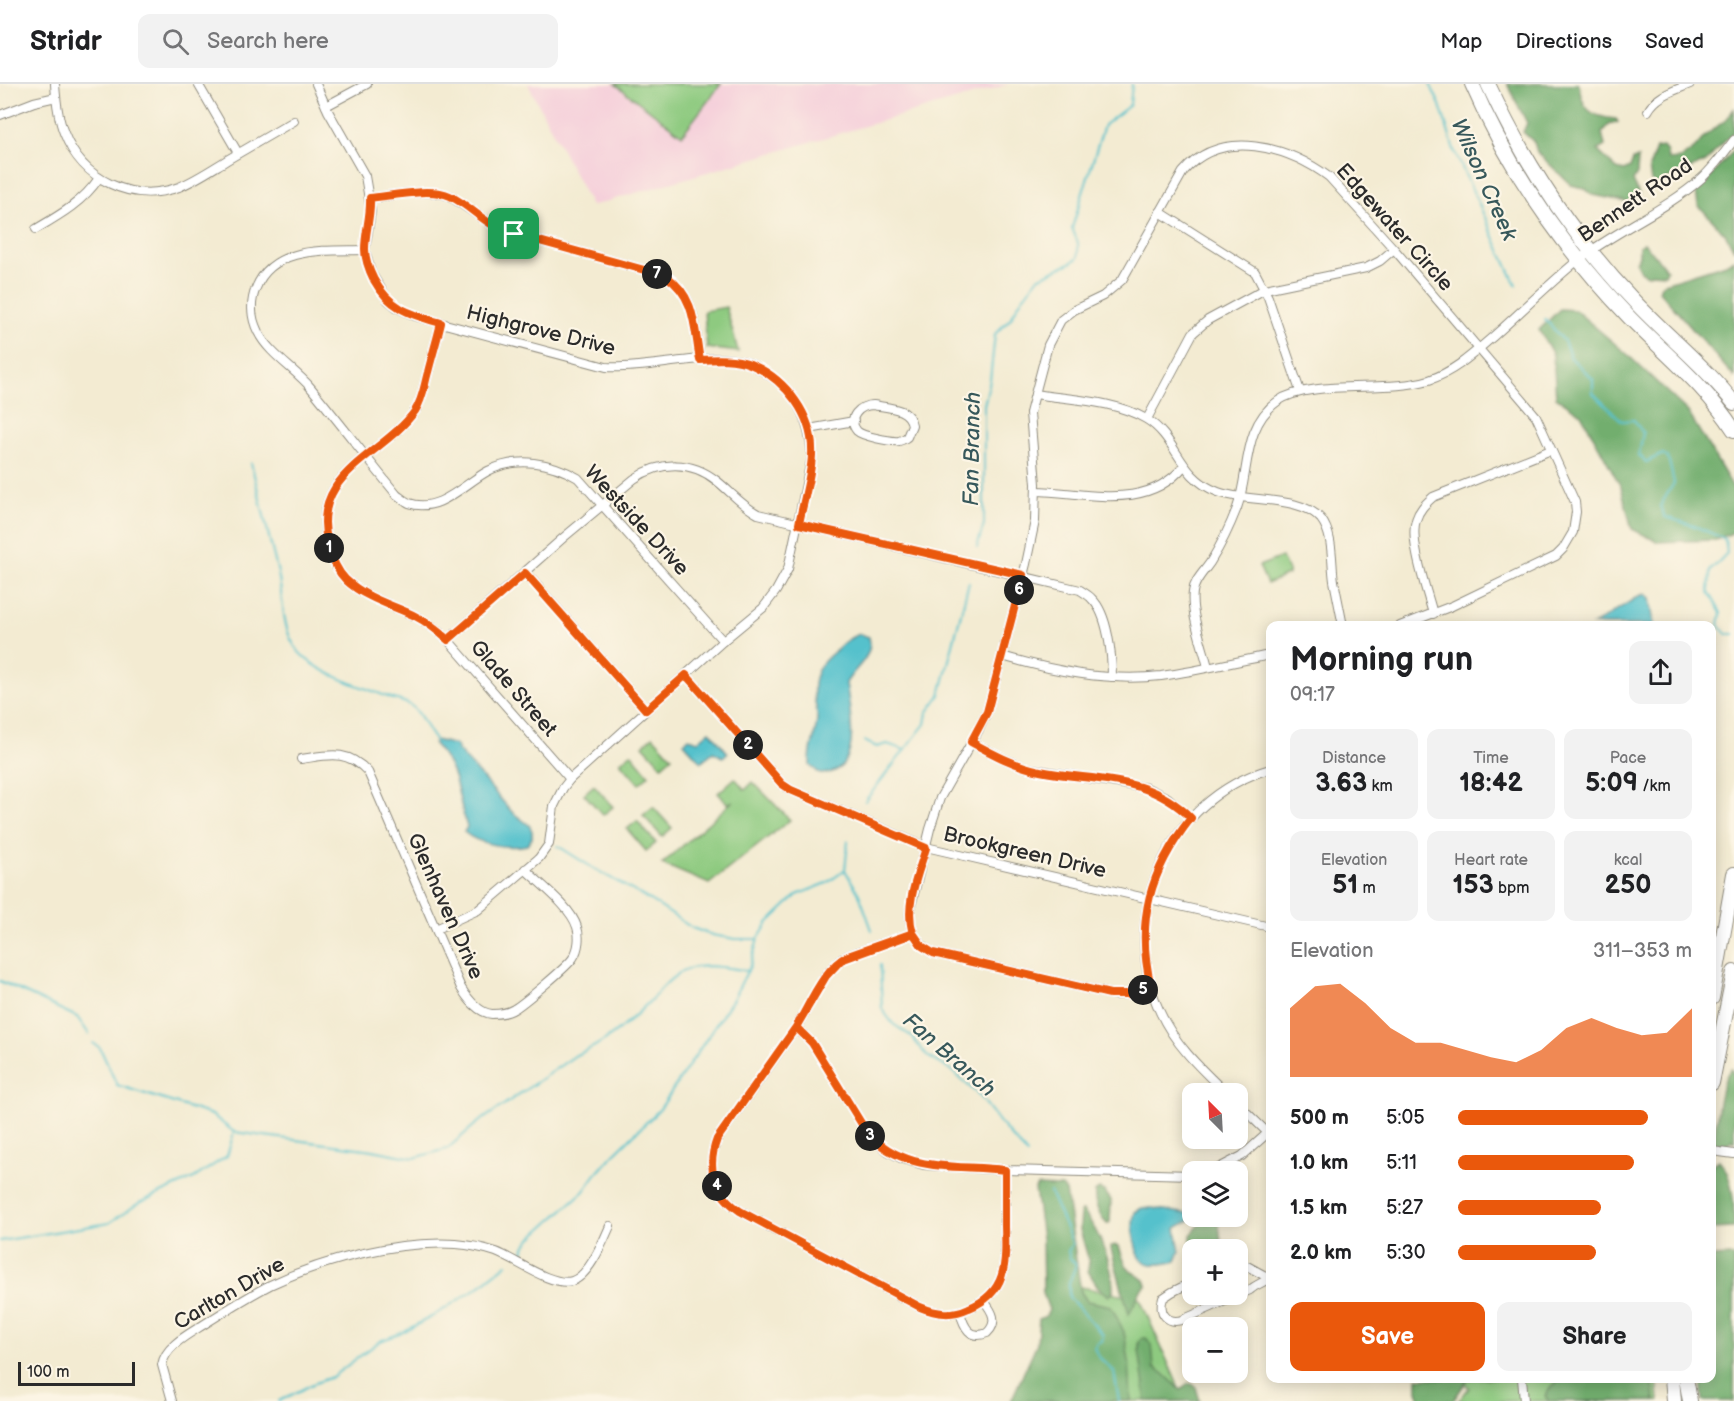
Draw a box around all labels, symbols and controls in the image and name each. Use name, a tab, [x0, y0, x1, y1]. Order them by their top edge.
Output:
search box	[138, 14, 558, 68]
text: Stridr	[30, 25, 102, 58]
icon: search	[159, 25, 192, 58]
text: Search here	[207, 28, 329, 55]
text: Map	[1440, 29, 1483, 54]
text: Directions	[1516, 29, 1612, 54]
text: Saved	[1645, 29, 1704, 54]
water label: Wilson Creek	[1445, 114, 1523, 246]
street label: Bennett Road	[1573, 153, 1697, 248]
street label: Edgewater Circle	[1331, 158, 1458, 296]
pin	[488, 208, 539, 259]
icon: arrive	[497, 217, 530, 250]
pin: 7	[642, 259, 672, 289]
text: 7	[653, 264, 661, 283]
street label: Highgrove Drive	[464, 300, 618, 361]
water label: Fan Branch	[958, 392, 987, 506]
street label: Westside Drive	[579, 460, 694, 581]
pin: 1	[314, 533, 344, 563]
text: 1	[326, 538, 332, 557]
pin: 6	[1004, 575, 1034, 605]
text: 6	[1014, 580, 1024, 599]
street label: Glade Street	[465, 635, 563, 742]
text: Morning run	[1290, 640, 1473, 680]
button: share	[1629, 641, 1692, 704]
text: 09:17	[1290, 683, 1335, 707]
pin: 2	[733, 730, 763, 760]
text: 2	[743, 735, 753, 754]
text: Distance	[1322, 749, 1386, 768]
text: Time	[1473, 749, 1509, 768]
text: Pace	[1610, 749, 1646, 768]
text: 3.63	[1315, 768, 1367, 799]
text: 18:42	[1459, 768, 1523, 799]
text: 5:09	[1585, 768, 1638, 799]
text: km	[1367, 777, 1393, 796]
text: /km	[1638, 777, 1671, 796]
street label: Brookgreen Drive	[941, 822, 1109, 883]
street label: Glenhaven Drive	[402, 829, 489, 983]
text: Elevation	[1321, 851, 1387, 870]
text: Heart rate	[1454, 851, 1528, 870]
text: kcal	[1614, 851, 1642, 870]
text: 51	[1332, 870, 1358, 901]
text: 153	[1453, 870, 1494, 901]
text: 250	[1605, 870, 1651, 901]
text: m	[1358, 879, 1376, 898]
text: bpm	[1494, 879, 1529, 898]
text: Elevation	[1290, 939, 1373, 963]
text: 311–353 m	[1593, 939, 1692, 963]
pin: 5	[1128, 975, 1158, 1005]
text: 5	[1138, 980, 1148, 999]
water label: Fan Branch	[897, 1007, 1001, 1103]
north arrow	[1182, 1083, 1248, 1149]
map controls	[1182, 1083, 1248, 1383]
text: 500 m	[1290, 1106, 1349, 1130]
text: 5:05	[1386, 1106, 1425, 1130]
pin: 3	[855, 1121, 885, 1151]
text: 3	[865, 1126, 875, 1145]
text: 1.0 km	[1290, 1151, 1348, 1175]
text: 5:11	[1386, 1151, 1417, 1175]
button: layers	[1182, 1161, 1248, 1227]
pin: 4	[702, 1171, 732, 1201]
text: 4	[712, 1176, 722, 1195]
text: 1.5 km	[1290, 1196, 1347, 1220]
text: 5:27	[1386, 1196, 1423, 1220]
button: +	[1182, 1239, 1248, 1305]
text: 2.0 km	[1290, 1241, 1352, 1265]
text: 5:30	[1386, 1241, 1426, 1265]
street label: Carlton Drive	[169, 1252, 289, 1335]
button: Save	[1290, 1302, 1485, 1371]
button: Share	[1497, 1302, 1692, 1371]
button: −	[1182, 1317, 1248, 1383]
scale bar	[18, 1359, 135, 1386]
text: 100 m	[27, 1363, 70, 1382]

